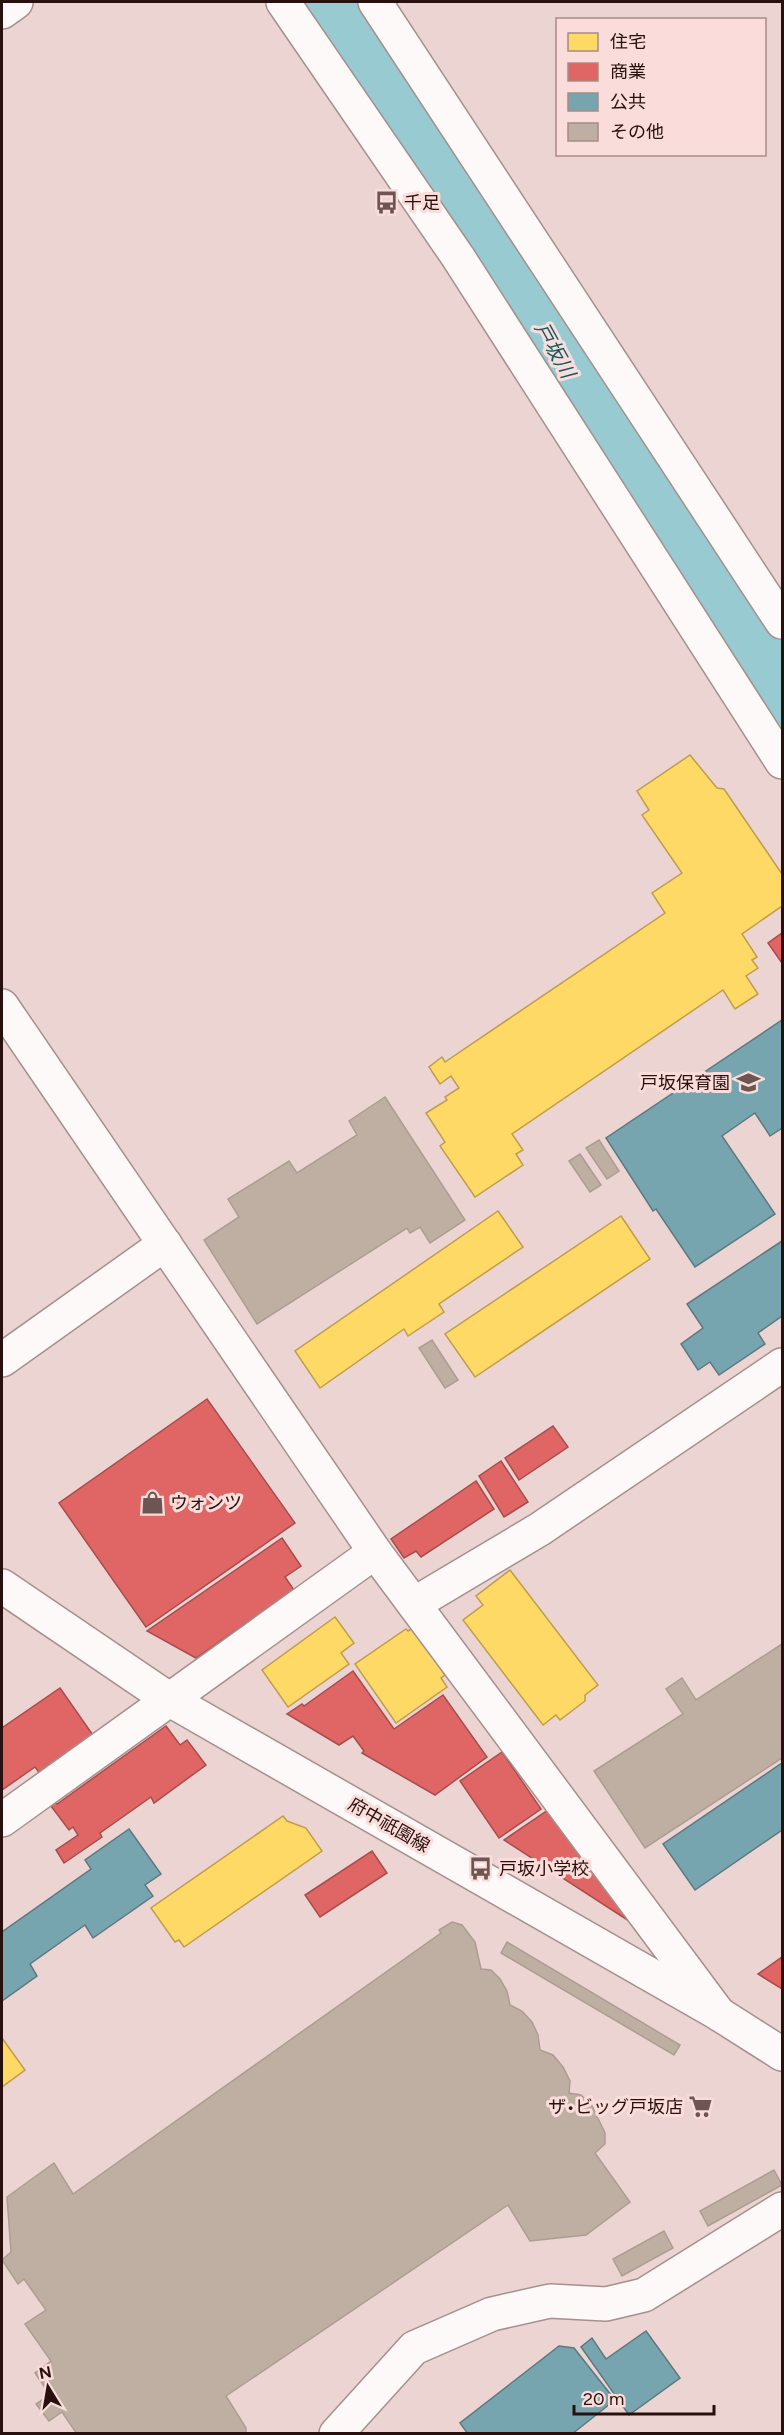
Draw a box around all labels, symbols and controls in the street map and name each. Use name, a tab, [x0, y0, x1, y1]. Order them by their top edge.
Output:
legend	[556, 18, 766, 156]
text: 住宅	[610, 31, 646, 53]
text: 商業	[610, 61, 646, 83]
text: 公共	[610, 91, 646, 113]
text: その他	[610, 121, 664, 143]
bus stop icon: 千足	[373, 190, 399, 216]
place label: 千足	[404, 192, 440, 214]
water label: 戸坂川	[530, 318, 581, 384]
school or university icon: 戸坂保育園	[735, 1070, 761, 1096]
place label: 戸坂保育園	[640, 1072, 730, 1094]
shop icon: ウォンツ	[139, 1490, 165, 1516]
place label: ウォンツ	[170, 1492, 242, 1514]
street label: 府中祇園線	[345, 1793, 433, 1857]
bus stop icon: 戸坂小学校	[468, 1856, 494, 1882]
place label: 戸坂小学校	[499, 1858, 589, 1880]
supermarket icon: ザ•ビッグ戸坂店	[688, 2094, 714, 2120]
place label: ザ•ビッグ戸坂店	[548, 2096, 683, 2118]
north arrow	[18, 2357, 78, 2417]
text: N	[37, 2362, 53, 2383]
scale bar	[574, 2378, 714, 2416]
text: 20 m	[583, 2388, 624, 2410]

